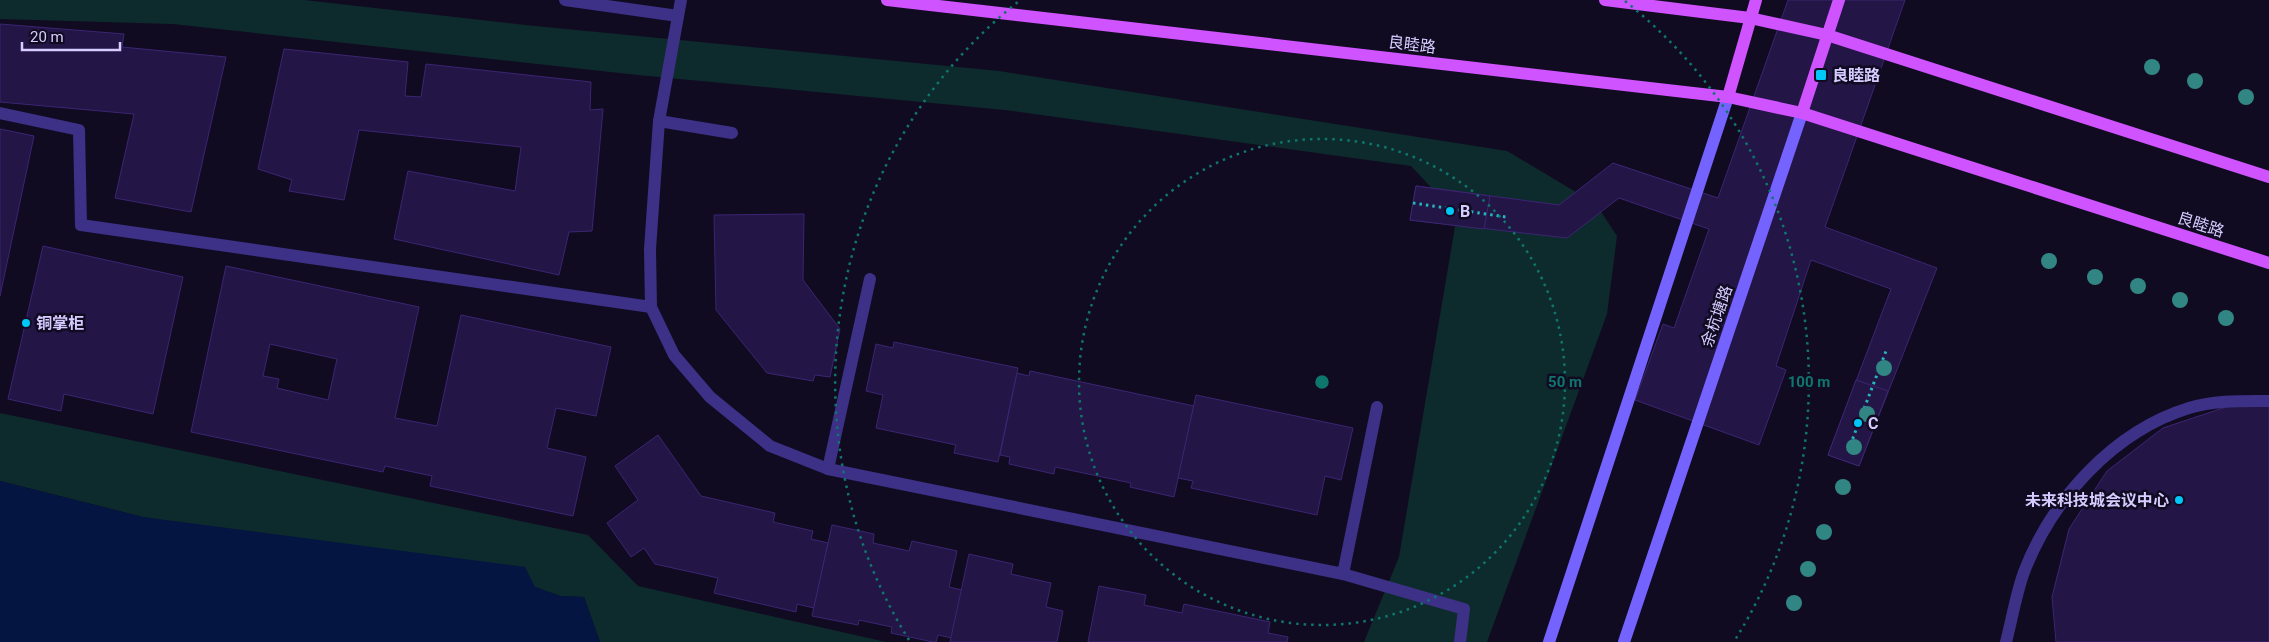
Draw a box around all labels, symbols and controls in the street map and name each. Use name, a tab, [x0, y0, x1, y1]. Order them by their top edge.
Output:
scale bar	[22, 20, 120, 52]
text: 20 m	[30, 28, 64, 46]
street label: 良睦路	[1387, 32, 1437, 57]
place label: 良睦路	[1832, 66, 1880, 85]
marker: 良睦路	[1814, 68, 1828, 82]
place label: B	[1460, 202, 1470, 221]
marker: B	[1444, 205, 1456, 217]
street label: 良睦路	[2175, 208, 2227, 241]
street label: 余杭塘路	[1697, 283, 1736, 350]
place label: 铜掌柜	[36, 314, 84, 333]
marker: 铜掌柜	[20, 317, 32, 329]
centre of rings	[1313, 373, 1331, 391]
text: 50 m	[1548, 373, 1582, 391]
text: 100 m	[1788, 373, 1830, 391]
place label: C	[1868, 414, 1878, 433]
marker: C	[1852, 417, 1864, 429]
place label: 未来科技城会议中心	[2025, 491, 2169, 510]
marker: 未来科技城会议中心	[2173, 494, 2185, 506]

